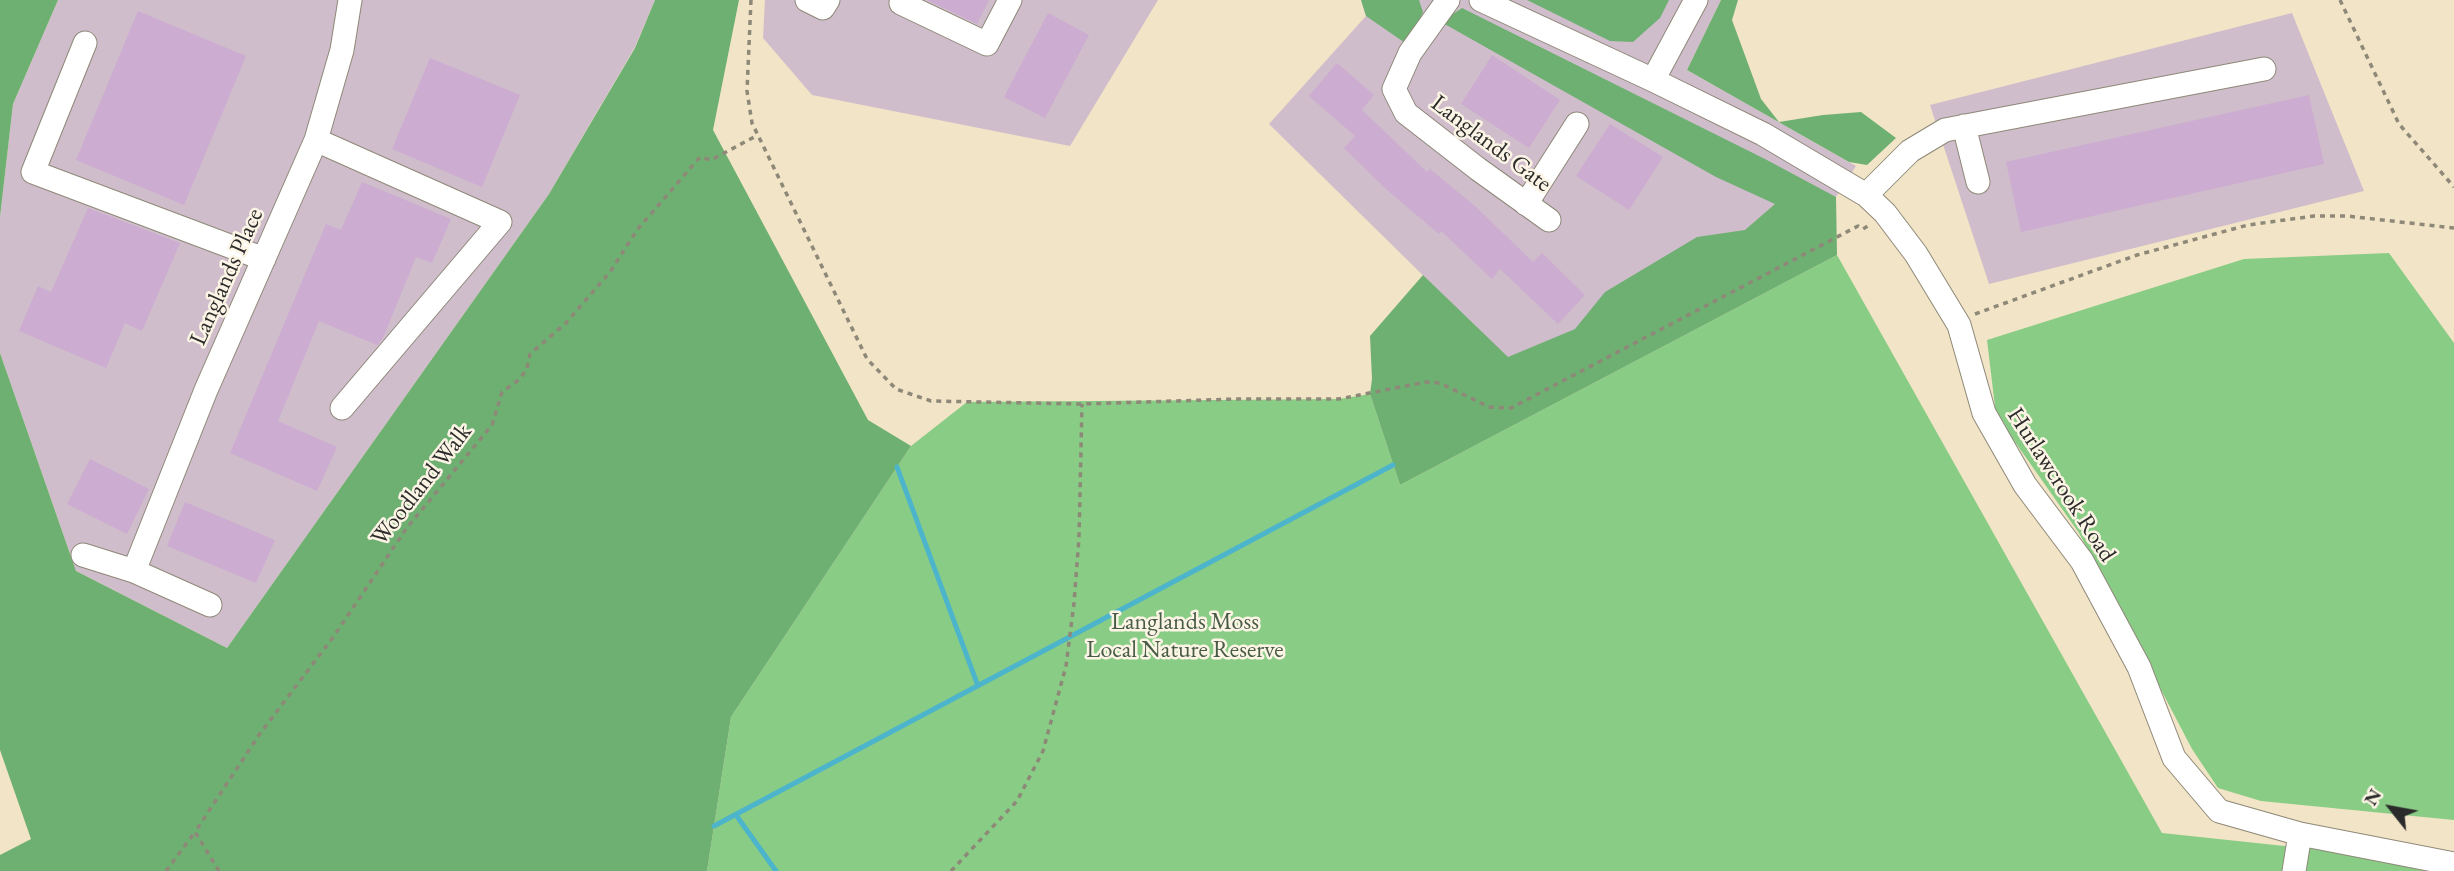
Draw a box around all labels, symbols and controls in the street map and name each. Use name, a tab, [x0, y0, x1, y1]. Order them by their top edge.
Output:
street label: Langlands Gate	[1425, 89, 1557, 199]
street label: Langlands Place	[184, 204, 270, 350]
street label: Hurlawcrook Road	[2000, 403, 2122, 567]
street label: Woodland Walk	[366, 418, 478, 552]
park label: Langlands Moss Local Nature Reserve	[1086, 608, 1284, 664]
north arrow	[2356, 773, 2426, 843]
text: N	[2358, 784, 2387, 810]

